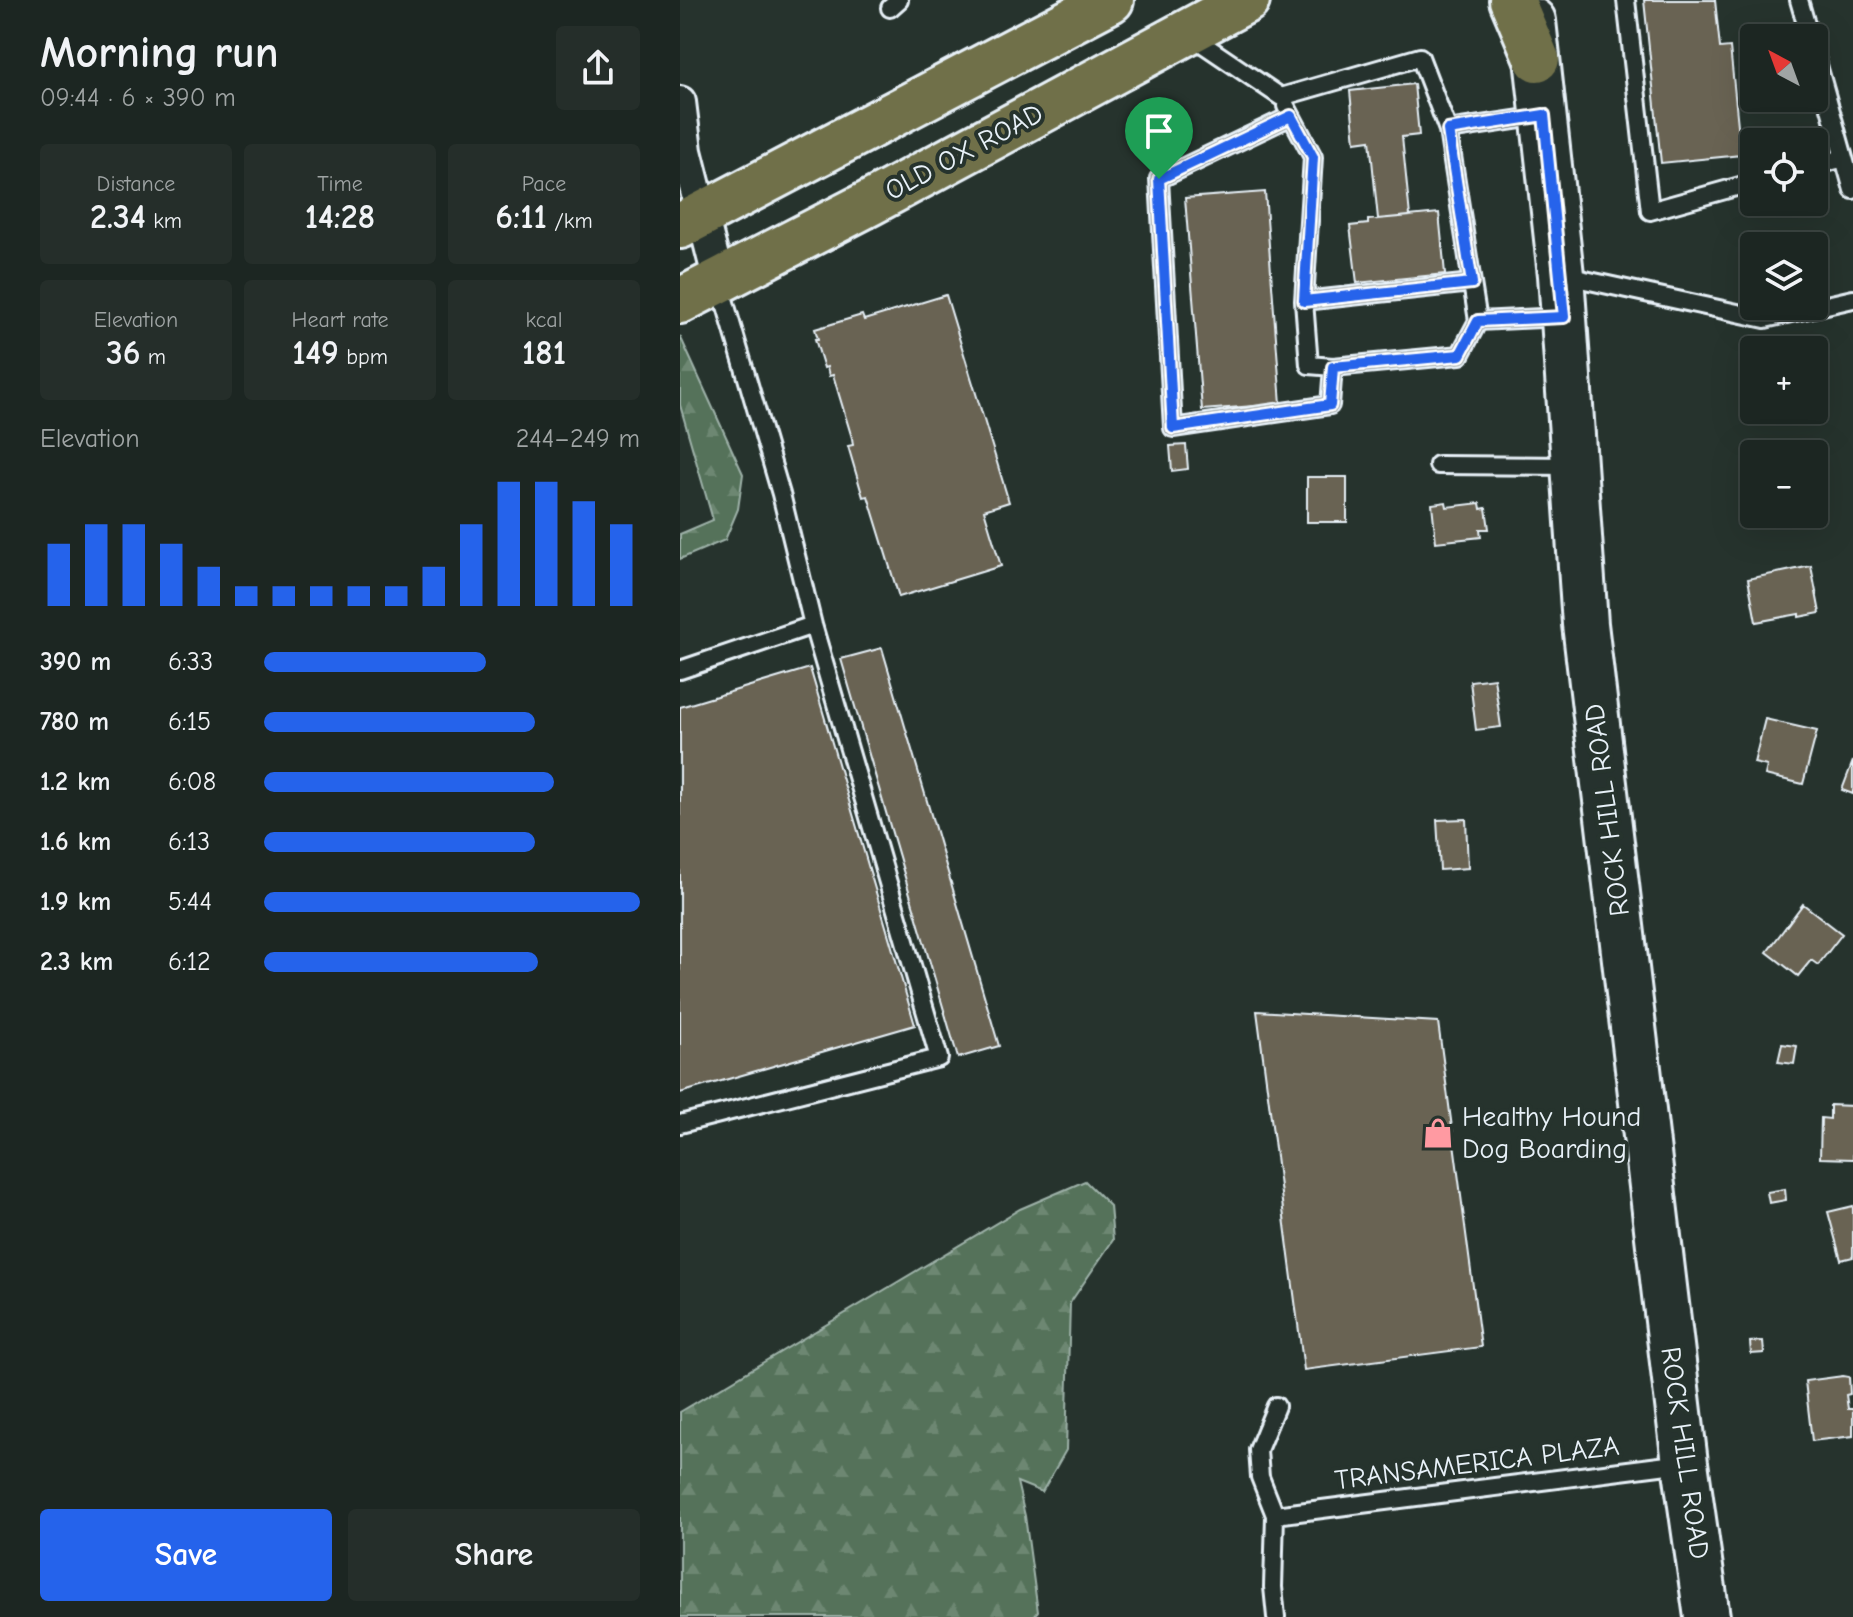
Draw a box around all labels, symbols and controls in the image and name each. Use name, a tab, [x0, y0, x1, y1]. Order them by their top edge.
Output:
north arrow	[1740, 24, 1828, 112]
map controls	[1740, 24, 1828, 528]
button: share	[556, 26, 640, 110]
text: Morning run	[40, 27, 279, 78]
text: 09:44 · 6 × 390 m	[40, 83, 236, 113]
street label: OLD OX ROAD	[880, 97, 1048, 207]
pin	[1125, 97, 1193, 179]
icon: arrive	[1137, 109, 1181, 153]
button: locate	[1740, 128, 1828, 216]
text: Distance	[97, 171, 175, 197]
text: Time	[317, 171, 363, 197]
text: Pace	[522, 171, 566, 197]
text: 2.34	[90, 197, 146, 237]
text: 14:28	[305, 197, 375, 237]
text: 6:11	[495, 197, 547, 237]
text: km	[146, 208, 182, 234]
text: /km	[547, 208, 593, 234]
button: layers	[1740, 232, 1828, 320]
text: Elevation	[94, 307, 178, 333]
text: Heart rate	[292, 307, 389, 333]
text: kcal	[526, 307, 562, 333]
text: 36	[106, 333, 141, 373]
text: 149	[292, 333, 339, 373]
text: 181	[522, 333, 566, 373]
button: +	[1740, 336, 1828, 424]
text: m	[141, 344, 166, 370]
text: bpm	[339, 344, 388, 370]
text: Elevation	[40, 424, 140, 454]
text: 244–249 m	[516, 424, 640, 454]
button: −	[1740, 440, 1828, 528]
text: 390 m	[40, 647, 111, 677]
text: 6:33	[168, 647, 213, 677]
street label: ROCK HILL ROAD	[1578, 702, 1636, 918]
text: 780 m	[40, 707, 109, 737]
text: 6:15	[168, 707, 211, 737]
text: 1.2 km	[40, 767, 111, 797]
text: 6:08	[168, 767, 216, 797]
text: 1.6 km	[40, 827, 111, 857]
text: 6:13	[168, 827, 210, 857]
text: 1.9 km	[40, 887, 111, 917]
text: 5:44	[168, 887, 212, 917]
text: 2.3 km	[40, 947, 113, 977]
text: 6:12	[168, 947, 211, 977]
place label: Healthy Hound Dog Boarding	[1462, 1101, 1641, 1165]
shop icon: Healthy Hound Dog Boarding	[1421, 1116, 1455, 1150]
street label: ROCK HILL ROAD	[1654, 1345, 1716, 1561]
street label: TRANSAMERICA PLAZA	[1333, 1430, 1621, 1496]
button: Save	[40, 1509, 332, 1601]
button: Share	[348, 1509, 640, 1601]

